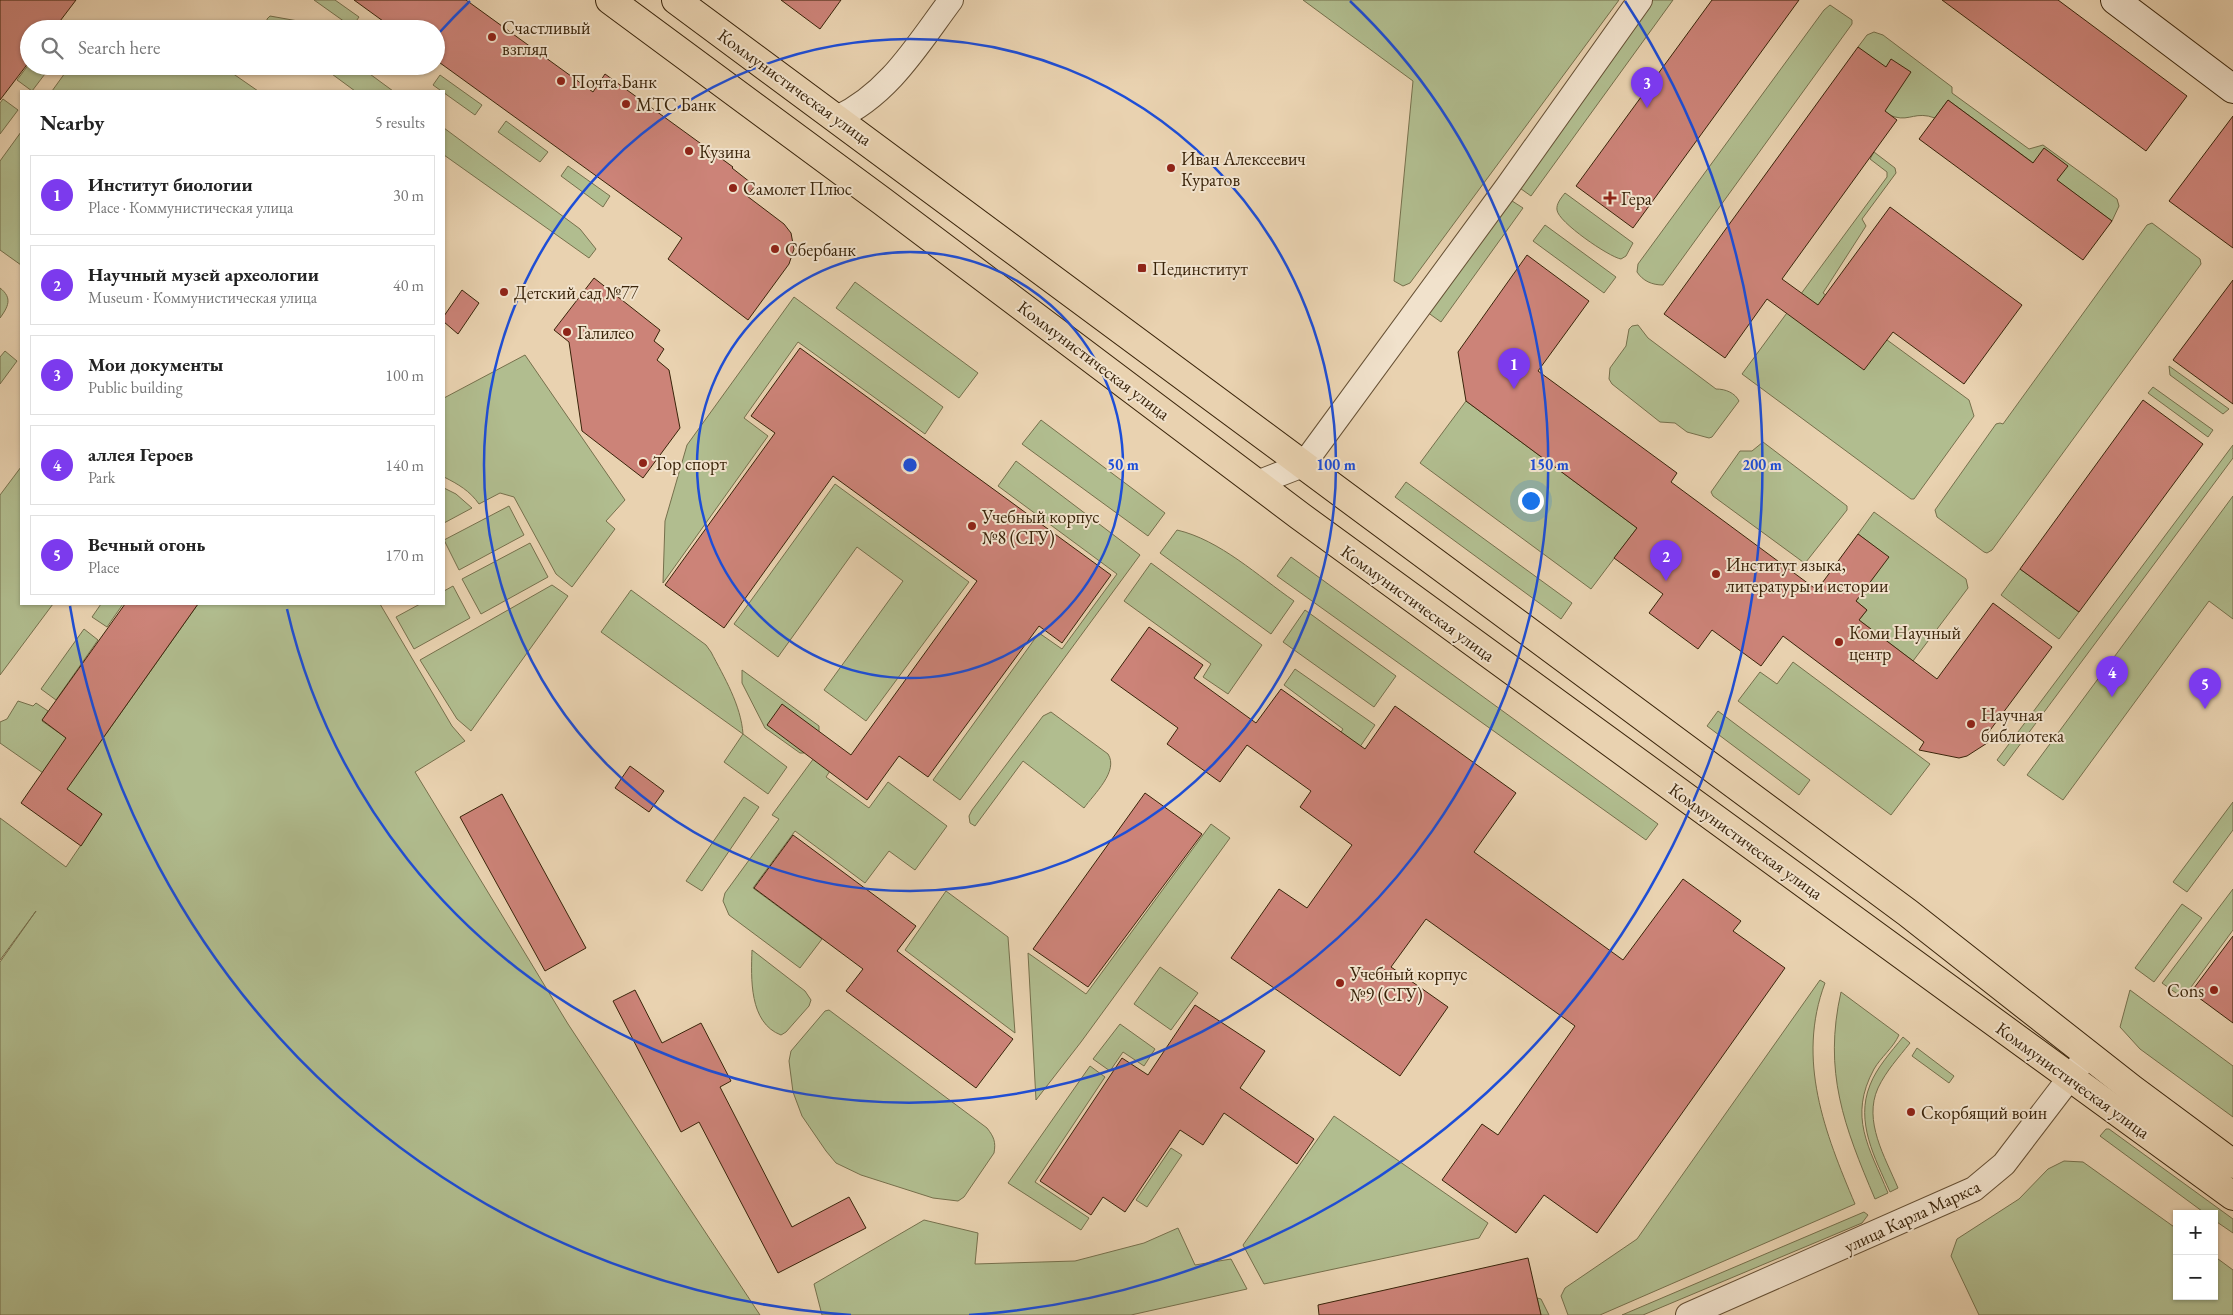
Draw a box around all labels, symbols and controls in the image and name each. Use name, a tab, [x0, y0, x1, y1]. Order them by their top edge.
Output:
place label: Счастливый взгляд	[502, 16, 591, 60]
search box	[20, 20, 445, 75]
street label: Коммунистическая улица	[713, 23, 877, 151]
marker: Счастливый взгляд	[486, 31, 498, 43]
icon: search	[38, 34, 66, 62]
text: Search here	[78, 35, 160, 60]
pin: 3	[1631, 67, 1663, 108]
place label: Почта Банк	[571, 70, 657, 93]
marker: Почта Банк	[555, 75, 567, 87]
place label: МТС Банк	[636, 93, 716, 116]
marker: МТС Банк	[620, 98, 632, 110]
text: Nearby	[40, 109, 104, 136]
text: 5 results	[375, 112, 425, 133]
place label: Кузина	[699, 140, 752, 163]
marker: Кузина	[683, 145, 695, 157]
place label: Иван Алексеевич Куратов	[1181, 147, 1306, 191]
marker: Иван Алексеевич Куратов	[1165, 162, 1177, 174]
text: Институт биологии	[88, 172, 253, 197]
place label: Самолет Плюс	[743, 177, 852, 200]
marker: Самолет Плюс	[727, 182, 739, 194]
text: 1	[53, 185, 61, 206]
text: 30 m	[393, 185, 424, 206]
place label: Гера	[1621, 187, 1653, 210]
marker: Гера	[1603, 191, 1617, 205]
text: Place · Коммунистическая улица	[88, 197, 293, 218]
place label: Сбербанк	[785, 238, 856, 261]
marker: Сбербанк	[769, 243, 781, 255]
place label: Пединститут	[1152, 257, 1248, 280]
text: Научный музей археологии	[88, 262, 319, 287]
marker: Пединститут	[1136, 262, 1148, 274]
text: 2	[53, 275, 61, 296]
text: 40 m	[393, 275, 424, 296]
place label: Детский сад №77	[514, 281, 639, 304]
marker: Детский сад №77	[498, 286, 510, 298]
text: Museum · Коммунистическая улица	[88, 287, 317, 308]
street label: Коммунистическая улица	[1013, 295, 1175, 425]
place label: Галилео	[577, 321, 634, 344]
marker: Галилео	[561, 326, 573, 338]
pin: 1	[1498, 348, 1530, 389]
text: Мои документы	[88, 352, 223, 377]
text: 3	[53, 365, 61, 386]
text: 100 m	[385, 365, 424, 386]
text: Public building	[88, 377, 183, 398]
text: аллея Героев	[88, 442, 193, 467]
place label: Top спорт	[653, 452, 727, 475]
text: 4	[53, 455, 61, 476]
text: 140 m	[385, 455, 424, 476]
text: 50 m	[1107, 455, 1139, 474]
text: 100 m	[1316, 455, 1356, 474]
text: 150 m	[1529, 455, 1569, 474]
text: 200 m	[1742, 455, 1782, 474]
centre of rings	[901, 456, 919, 474]
marker: Top спорт	[637, 457, 649, 469]
text: Park	[88, 467, 115, 488]
your location	[1518, 488, 1544, 514]
place label: Учебный корпус №8 (СГУ)	[981, 505, 1100, 549]
marker: Учебный корпус №8 (СГУ)	[966, 520, 978, 532]
text: Вечный огонь	[88, 532, 205, 557]
street label: Коммунистическая улица	[1336, 539, 1500, 667]
pin: 2	[1650, 540, 1682, 581]
text: 5	[53, 545, 61, 566]
text: 170 m	[385, 545, 424, 566]
place label: Институт языка, литературы и истории	[1726, 553, 1889, 597]
text: Place	[88, 557, 120, 578]
marker: Институт языка, литературы и истории	[1710, 568, 1722, 580]
place label: Коми Научный центр	[1849, 621, 1962, 665]
marker: Коми Научный центр	[1833, 636, 1845, 648]
pin: 4	[2096, 656, 2128, 697]
pin: 5	[2189, 668, 2221, 709]
place label: Научная библиотека	[1981, 703, 2065, 747]
marker: Научная библиотека	[1965, 718, 1977, 730]
street label: Коммунистическая улица	[1664, 777, 1828, 905]
place label: Учебный корпус №9 (СГУ)	[1349, 962, 1468, 1006]
marker: Учебный корпус №9 (СГУ)	[1334, 977, 1346, 989]
place label: Cons	[2167, 979, 2204, 1002]
marker: Cons	[2208, 984, 2220, 996]
street label: Коммунистическая улица	[1991, 1016, 2155, 1144]
place label: Скорбящий воин	[1921, 1101, 2047, 1124]
marker: Скорбящий воин	[1905, 1106, 1917, 1118]
street label: улица Карла Маркса	[1840, 1174, 1985, 1258]
map controls	[2173, 1210, 2218, 1300]
button: +	[2173, 1210, 2218, 1255]
button: −	[2173, 1255, 2218, 1300]

